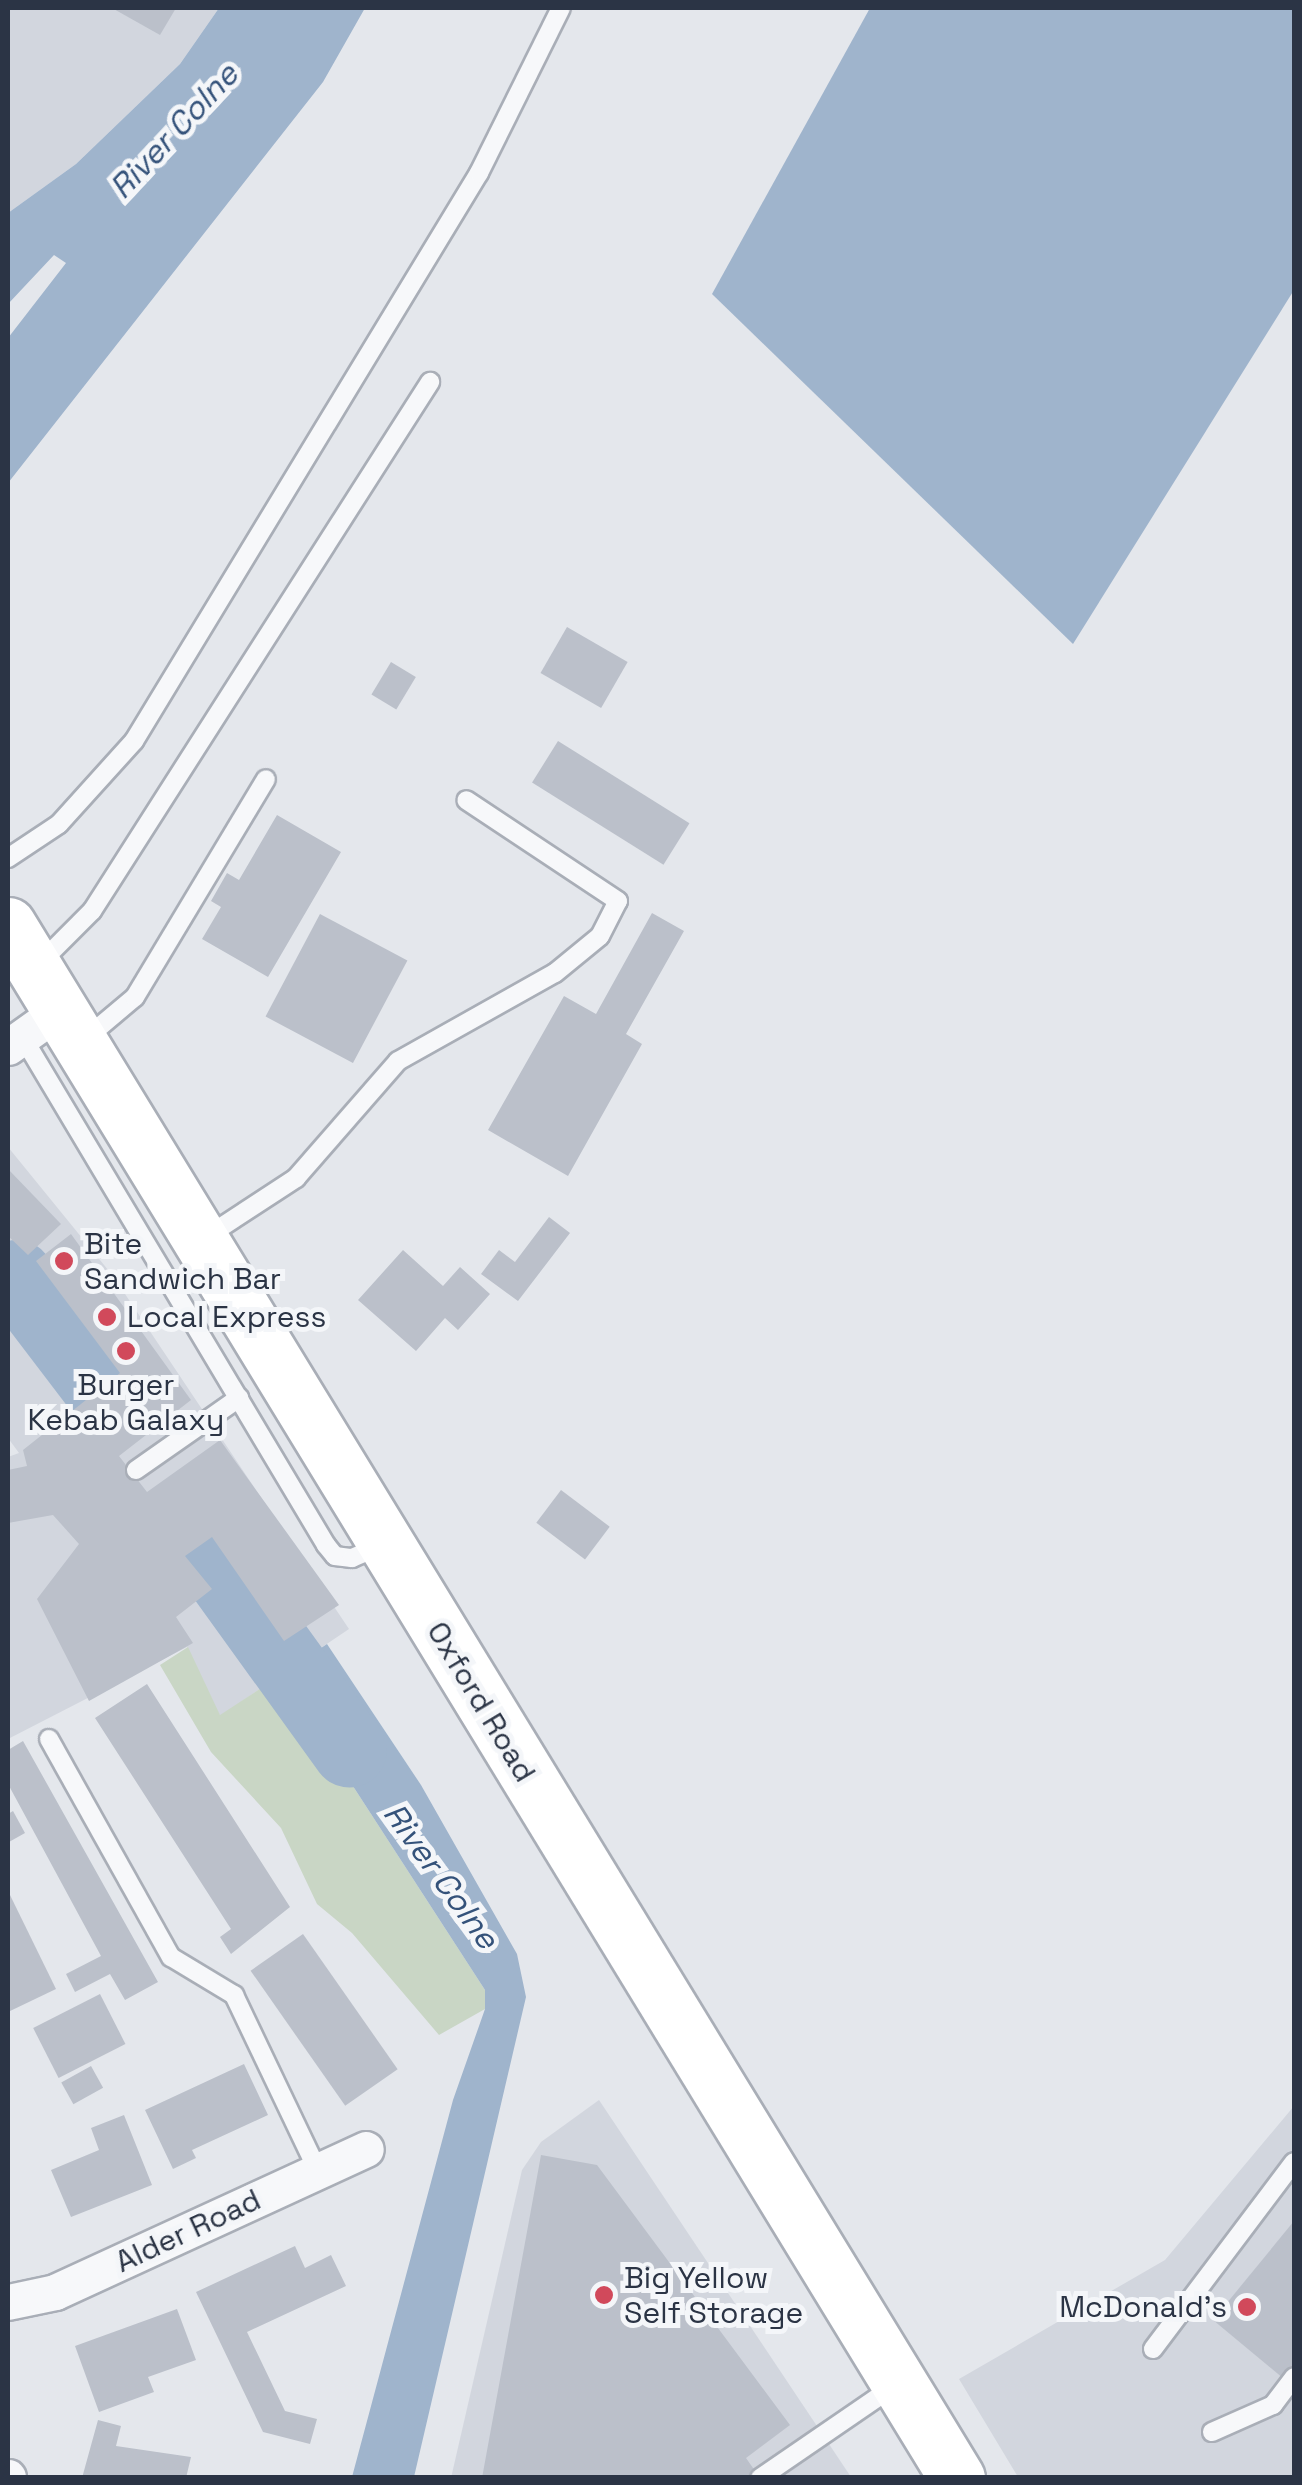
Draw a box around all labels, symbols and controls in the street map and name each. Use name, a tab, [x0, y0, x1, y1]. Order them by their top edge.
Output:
water label: River Colne	[102, 56, 246, 206]
place label: Bite Sandwich Bar	[84, 1226, 281, 1296]
marker: Bite Sandwich Bar	[53, 1250, 75, 1272]
place label: Local Express	[127, 1299, 326, 1335]
marker: Local Express	[96, 1306, 118, 1328]
marker: Burger Kebab Galaxy	[115, 1340, 137, 1362]
place label: Burger Kebab Galaxy	[28, 1367, 224, 1438]
street label: Oxford Road	[419, 1615, 543, 1789]
water label: River Colne	[375, 1796, 507, 1956]
street label: Alder Road	[110, 2182, 266, 2280]
place label: Big Yellow Self Storage	[624, 2260, 803, 2330]
marker: Big Yellow Self Storage	[593, 2284, 615, 2306]
place label: McDonald's	[1059, 2289, 1227, 2325]
marker: McDonald's	[1236, 2296, 1258, 2318]

